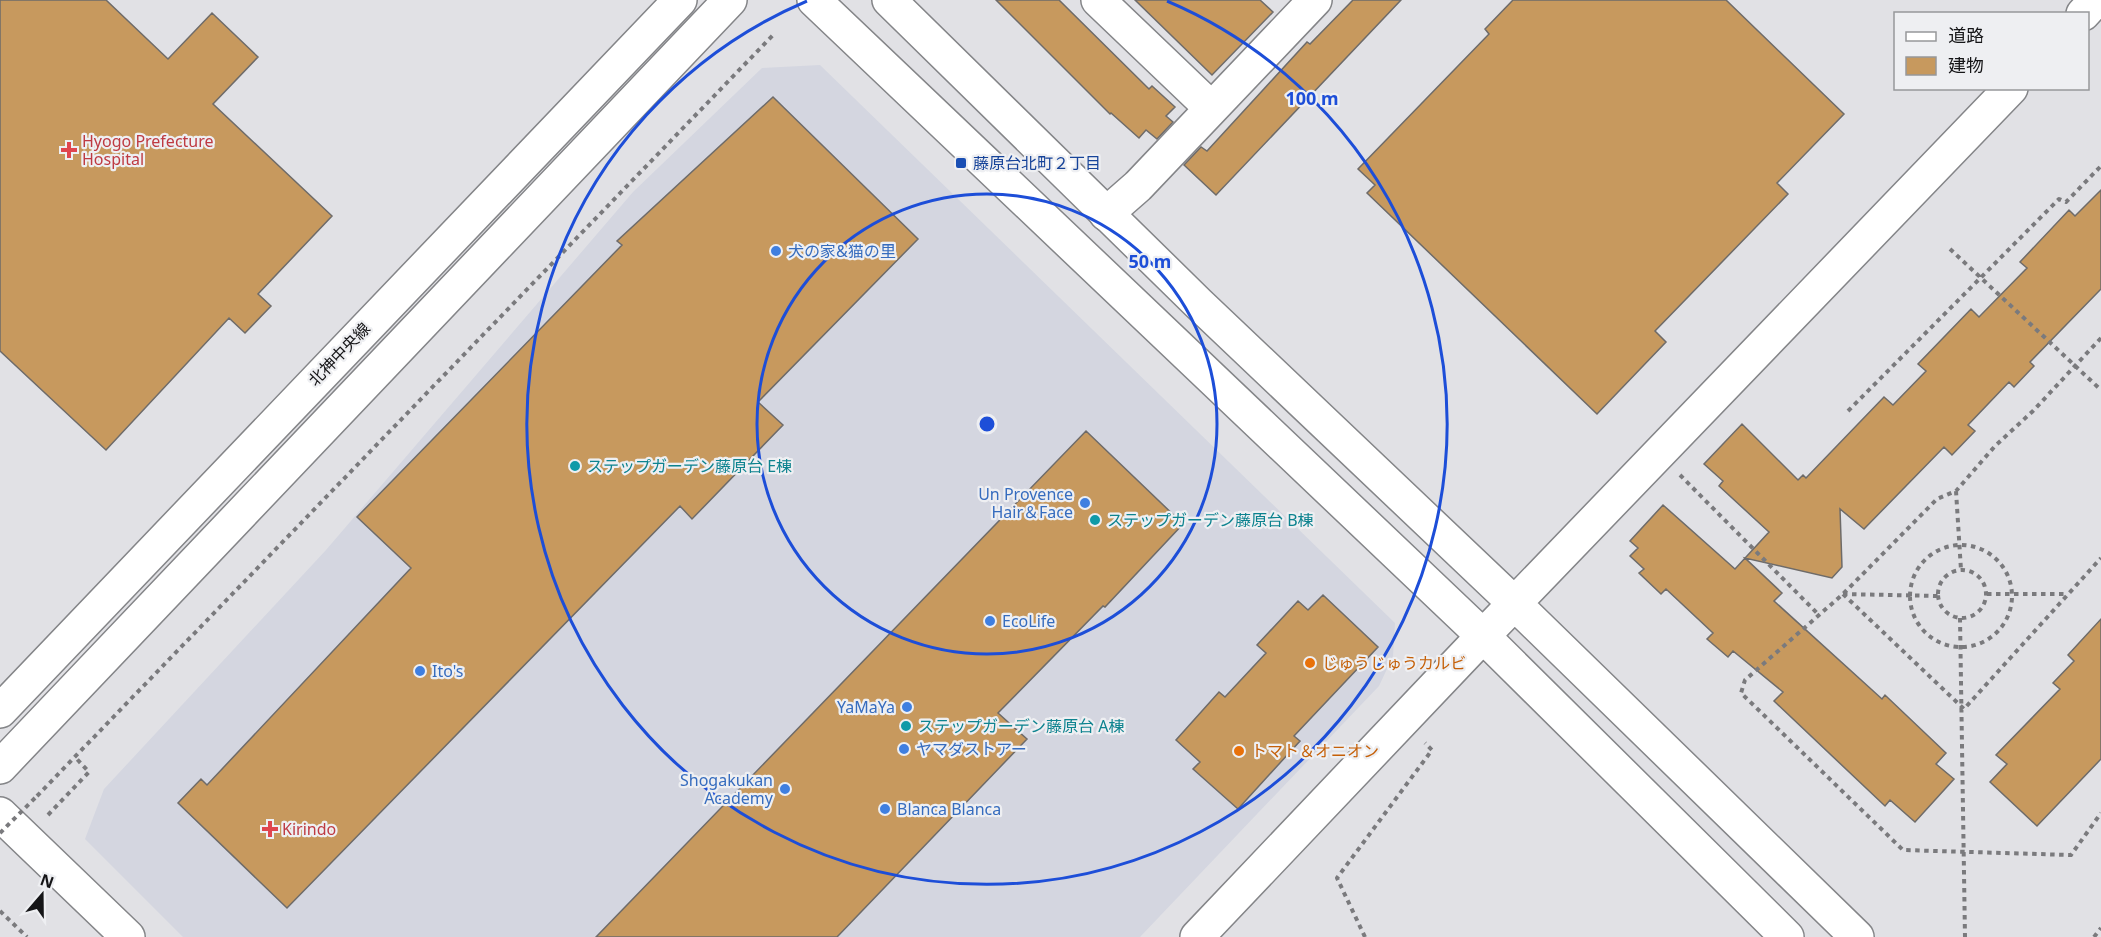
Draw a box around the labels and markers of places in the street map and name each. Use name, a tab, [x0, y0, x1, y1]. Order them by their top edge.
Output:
place label: Hyogo Prefecture Hospital	[82, 130, 214, 170]
marker: Hyogo Prefecture Hospital	[60, 141, 78, 159]
place label: 藤原台北町２丁目	[973, 152, 1101, 174]
marker: 藤原台北町２丁目	[954, 156, 968, 170]
place label: 犬の家&猫の里	[788, 240, 896, 262]
marker: 犬の家&猫の里	[769, 244, 783, 258]
centre of rings	[977, 414, 997, 434]
place label: ステップガーデン藤原台 E棟	[587, 455, 792, 477]
marker: ステップガーデン藤原台 E棟	[568, 459, 582, 473]
place label: Un Provence Hair＆Face	[978, 483, 1073, 523]
marker: Un Provence Hair＆Face	[1078, 496, 1092, 510]
place label: ステップガーデン藤原台 B棟	[1107, 509, 1314, 531]
marker: ステップガーデン藤原台 B棟	[1088, 513, 1102, 527]
place label: EcoLife	[1002, 610, 1055, 632]
marker: EcoLife	[983, 614, 997, 628]
place label: じゅうじゅうカルビ	[1322, 652, 1466, 674]
marker: じゅうじゅうカルビ	[1303, 656, 1317, 670]
place label: Ito's	[432, 660, 464, 682]
marker: Ito's	[413, 664, 427, 678]
place label: YaMaYa	[837, 696, 895, 718]
marker: YaMaYa	[900, 700, 914, 714]
place label: ステップガーデン藤原台 A棟	[918, 715, 1124, 737]
marker: ステップガーデン藤原台 A棟	[899, 719, 913, 733]
place label: ヤマダストアー	[916, 738, 1027, 760]
place label: トマト＆オニオン	[1251, 740, 1379, 762]
marker: ヤマダストアー	[897, 742, 911, 756]
marker: トマト＆オニオン	[1232, 744, 1246, 758]
place label: Shogakukan Academy	[680, 769, 774, 809]
marker: Shogakukan Academy	[778, 782, 792, 796]
place label: Blanca Blanca	[897, 798, 1001, 820]
marker: Blanca Blanca	[878, 802, 892, 816]
place label: Kirindo	[282, 818, 336, 840]
marker: Kirindo	[263, 822, 277, 836]

